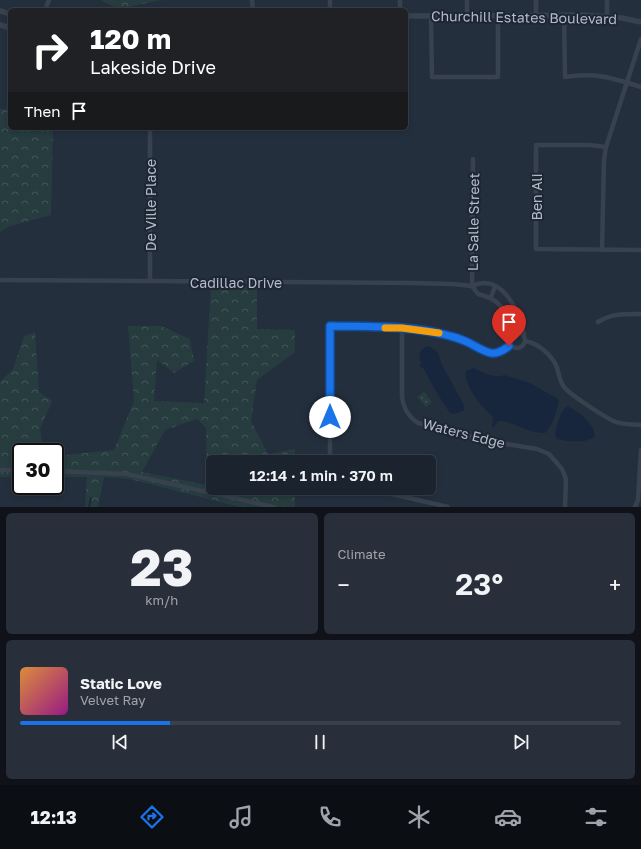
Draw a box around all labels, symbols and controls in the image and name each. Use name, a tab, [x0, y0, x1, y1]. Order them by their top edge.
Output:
street label: Churchill Estates Boulevard	[431, 7, 617, 27]
text: 120 m	[90, 22, 171, 55]
icon: right	[24, 24, 76, 76]
text: Lakeside Drive	[90, 56, 216, 78]
icon: arrive	[68, 100, 90, 122]
text: Then	[24, 102, 60, 120]
street label: De Ville Place	[142, 159, 159, 251]
street label: La Salle Street	[464, 173, 482, 271]
street label: Ben Ali	[528, 174, 545, 220]
street label: Cadillac Drive	[190, 274, 282, 291]
pin	[492, 305, 526, 346]
icon: arrive	[498, 311, 520, 333]
position arrow	[309, 396, 351, 438]
street label: Waters Edge	[421, 415, 507, 451]
speed limit sign: 30	[12, 443, 64, 495]
text: 12:14 · 1 min · 370 m	[249, 466, 393, 484]
text: 23	[130, 535, 193, 597]
text: Climate	[338, 546, 385, 562]
text: 23°	[455, 566, 503, 602]
text: −	[338, 571, 350, 598]
text: +	[609, 571, 621, 598]
text: km/h	[145, 592, 178, 608]
text: Static Love	[80, 674, 162, 692]
text: Velvet Ray	[80, 692, 145, 708]
icon: previous	[109, 731, 131, 753]
icon: pause	[309, 731, 331, 753]
icon: next	[510, 731, 532, 753]
icon: directions	[138, 803, 166, 831]
icon: music	[227, 803, 255, 831]
icon: phone	[316, 803, 344, 831]
icon: climate	[405, 803, 433, 831]
icon: car	[494, 803, 522, 831]
icon: filters	[582, 803, 610, 831]
text: 12:13	[30, 806, 77, 828]

